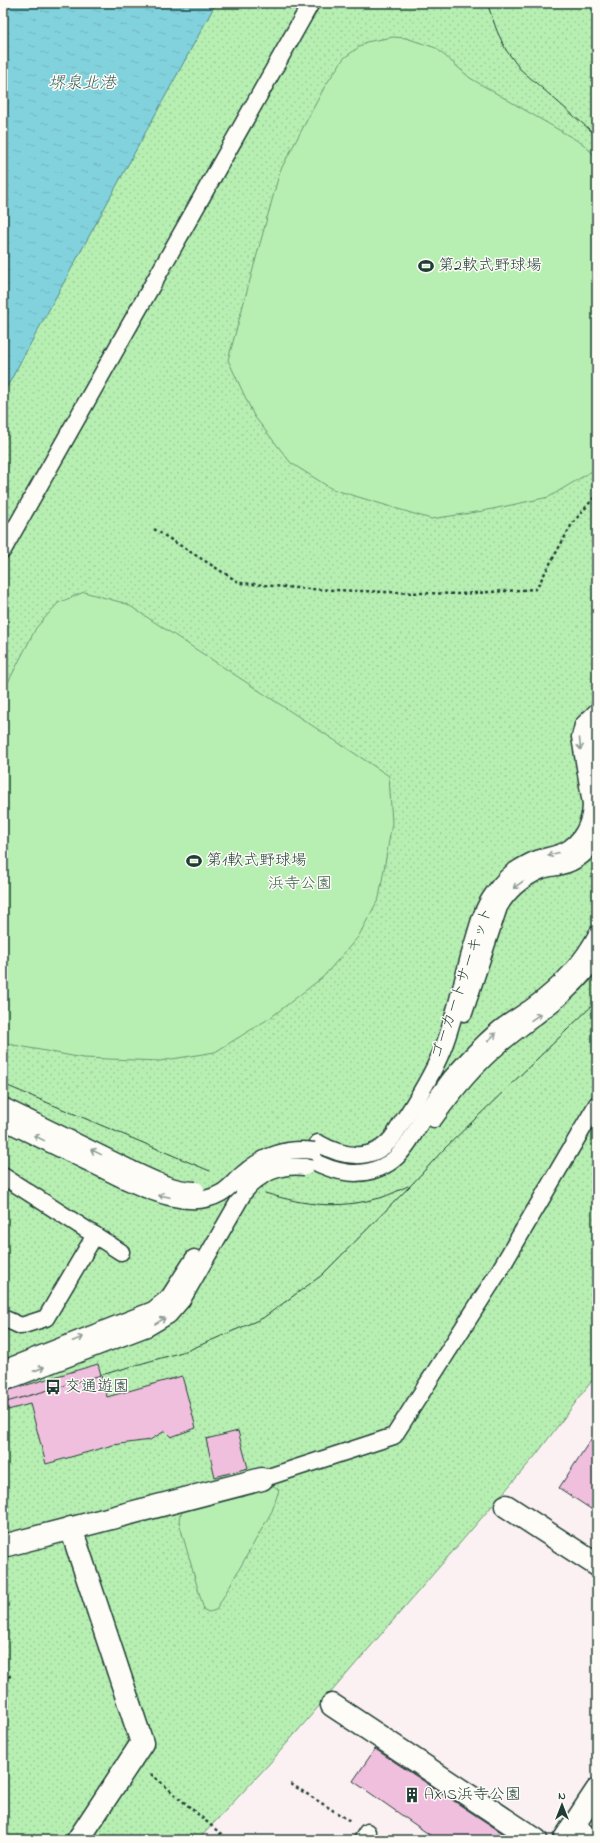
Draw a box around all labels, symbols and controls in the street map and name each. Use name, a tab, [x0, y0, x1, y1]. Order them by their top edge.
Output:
water label: 堺泉北港	[48, 71, 118, 96]
place label: 第2軟式野球場	[438, 254, 542, 278]
sports icon: 第2軟式野球場	[417, 257, 435, 275]
one-way arrow	[577, 737, 584, 750]
place label: 第1軟式野球場	[206, 849, 307, 873]
one-way arrow	[547, 851, 560, 859]
sports icon: 第1軟式野球場	[185, 852, 203, 870]
park label: 浜寺公園	[268, 872, 332, 896]
one-way arrow	[512, 880, 523, 889]
street label: ゴーカートサーキット	[425, 903, 499, 1063]
one-way arrow	[531, 1013, 542, 1021]
one-way arrow	[487, 1032, 497, 1041]
one-way arrow	[33, 1134, 45, 1141]
one-way arrow	[91, 1148, 103, 1155]
one-way arrow	[158, 1192, 171, 1200]
one-way arrow	[154, 1316, 166, 1324]
one-way arrow	[72, 1335, 84, 1343]
one-way arrow	[33, 1365, 45, 1373]
place label: 交通遊園	[65, 1375, 129, 1399]
bus stop icon: 交通遊園	[44, 1378, 62, 1396]
place label: AXIS浜寺公園	[424, 1783, 521, 1807]
north arrow	[542, 1785, 582, 1825]
building icon: AXIS浜寺公園	[403, 1786, 421, 1804]
text: N	[558, 1788, 566, 1804]

